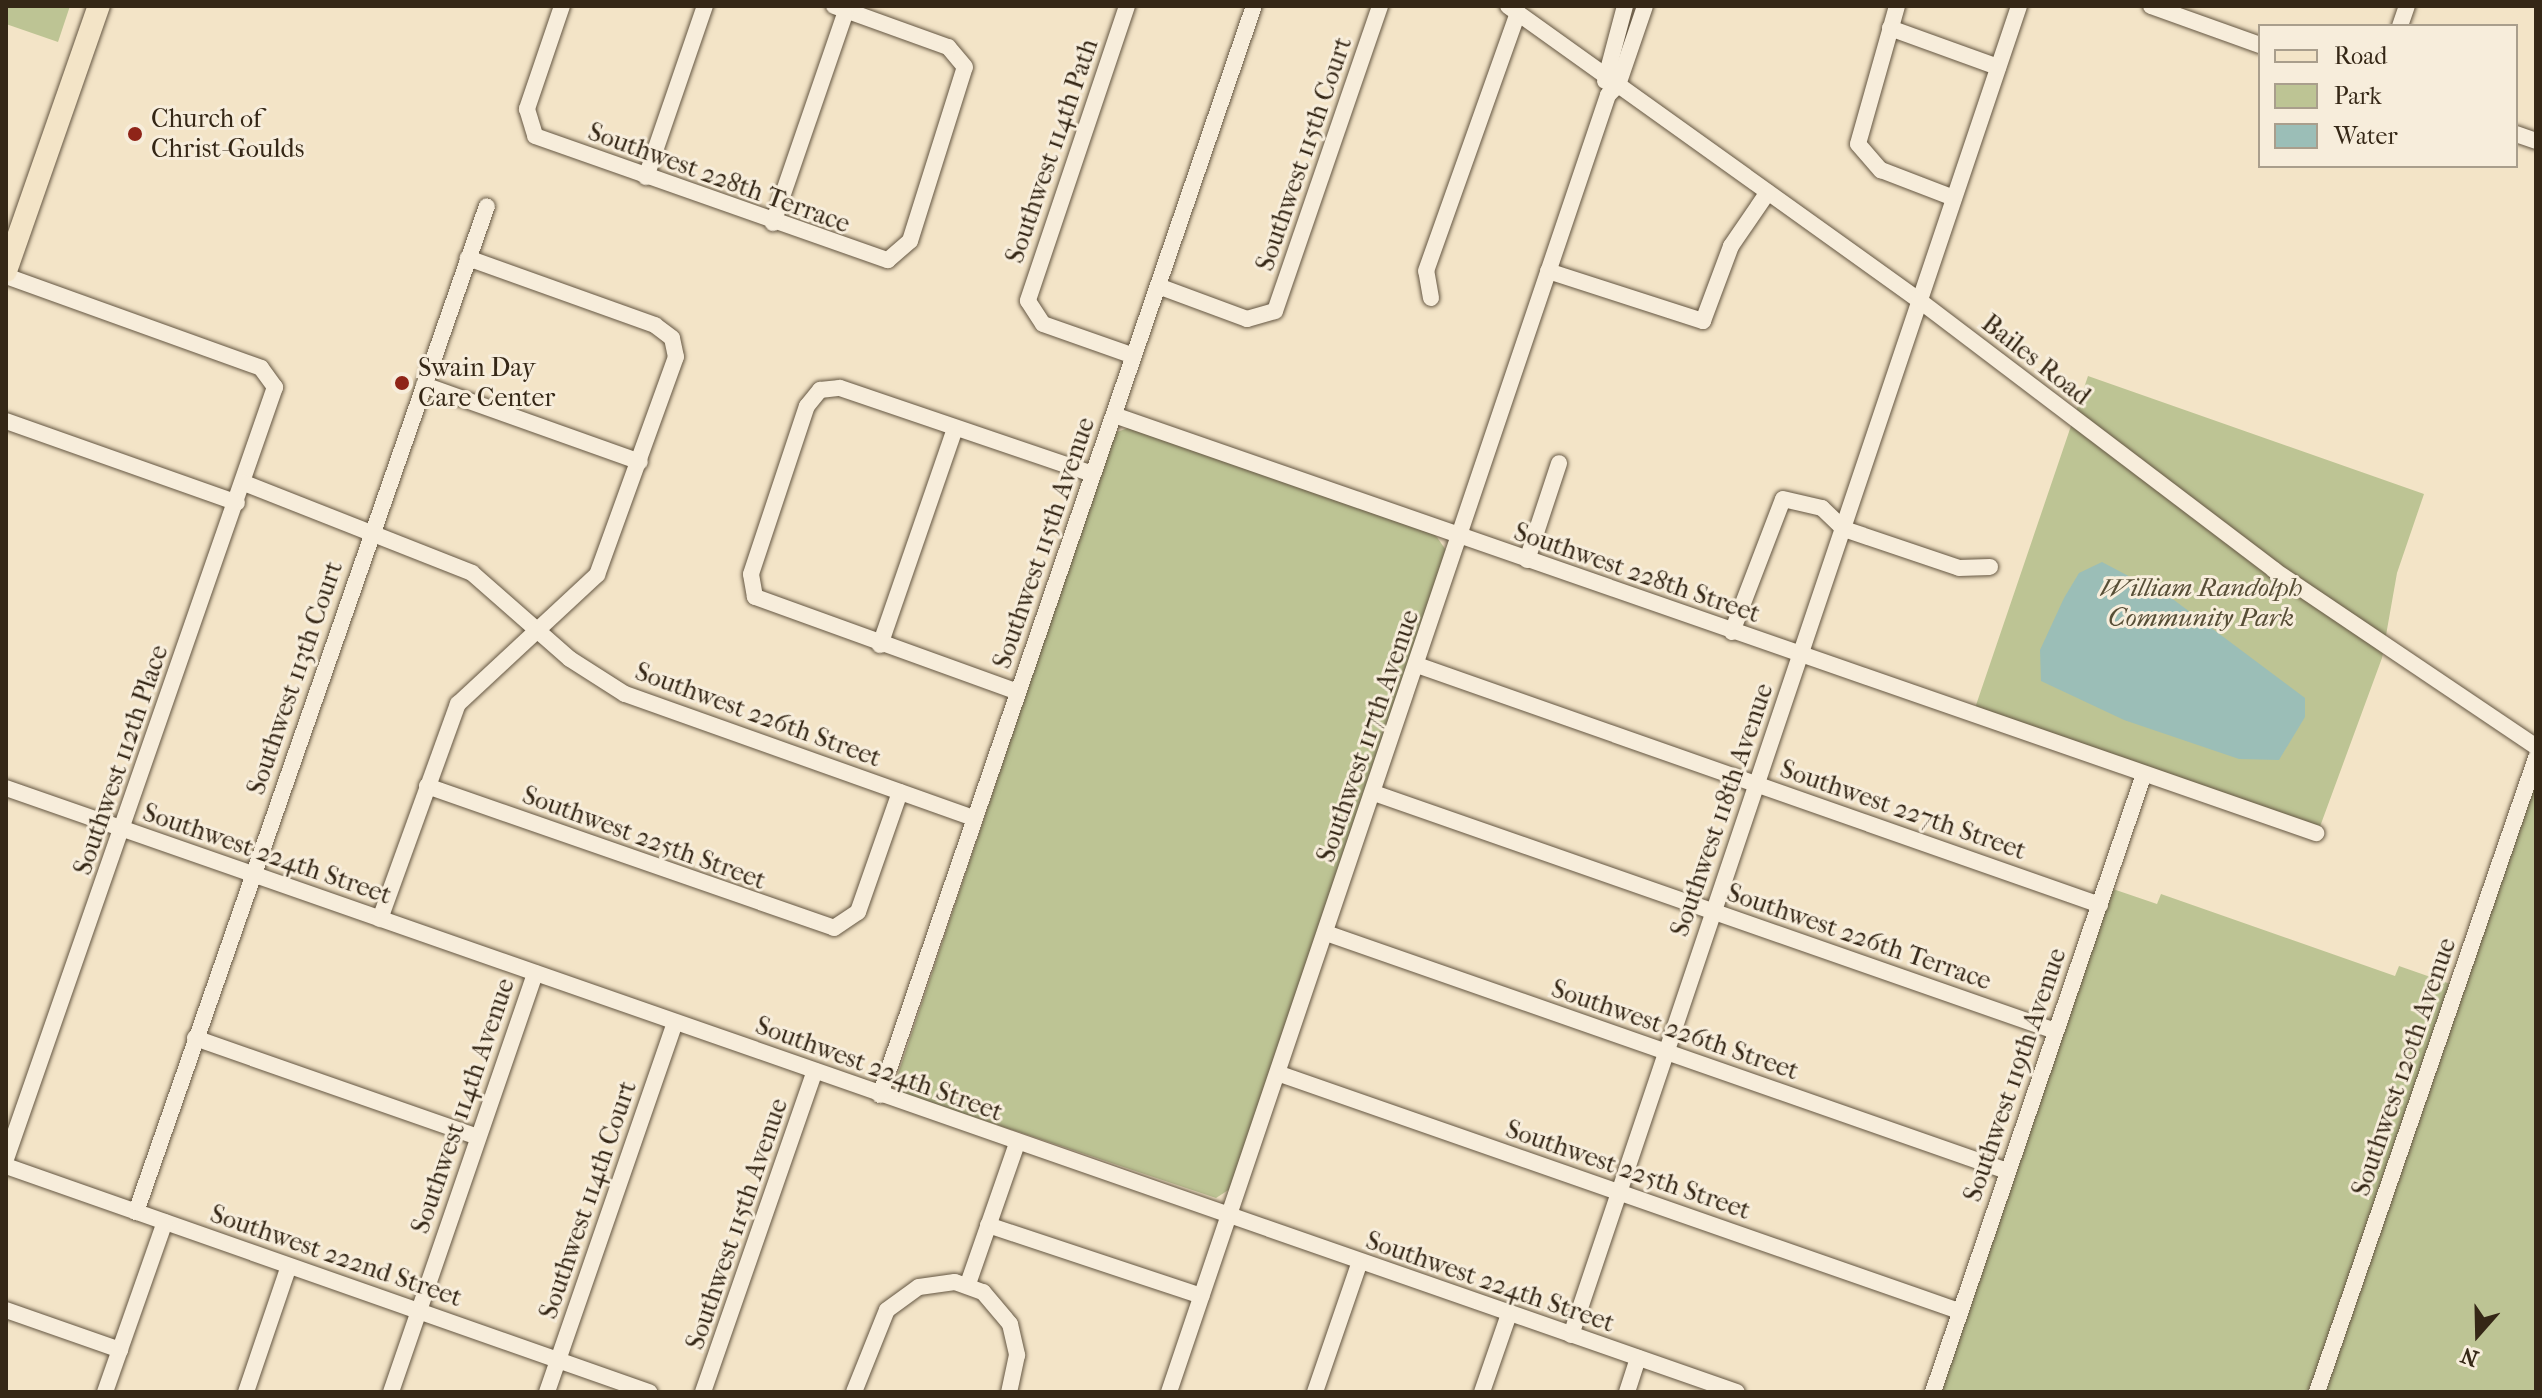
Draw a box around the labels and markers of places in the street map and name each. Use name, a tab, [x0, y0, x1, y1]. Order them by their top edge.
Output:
place label: Church of Christ-Goulds	[151, 103, 304, 164]
marker: Church of Christ-Goulds	[126, 125, 144, 143]
place label: Swain Day Care Center	[418, 352, 555, 414]
marker: Swain Day Care Center	[393, 374, 411, 392]

